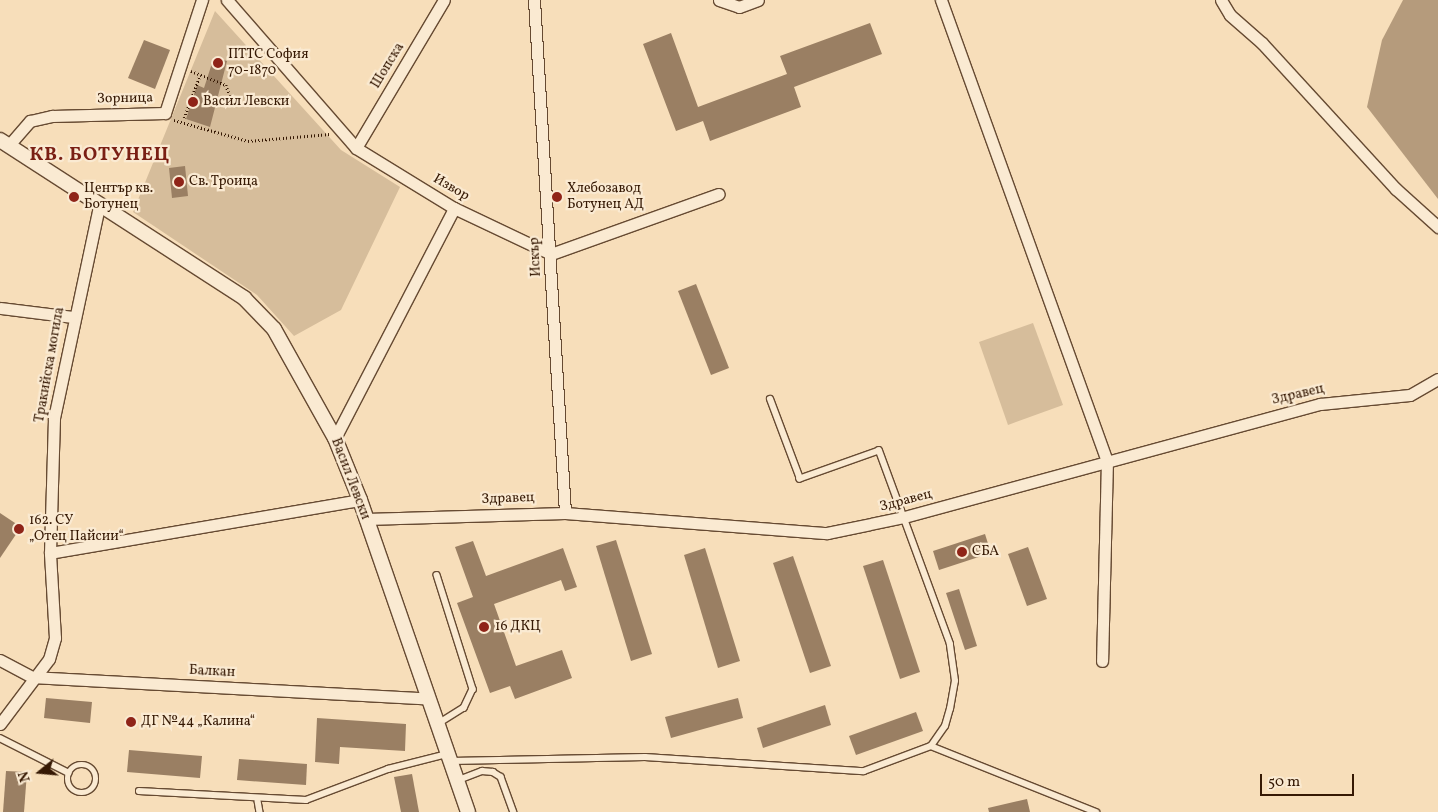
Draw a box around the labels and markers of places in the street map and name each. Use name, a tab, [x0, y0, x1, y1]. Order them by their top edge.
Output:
place label: ПТТС София 70-1870	[228, 47, 308, 80]
marker: ПТТС София 70-1870	[212, 57, 224, 69]
place label: Васил Левски	[203, 94, 289, 110]
marker: Васил Левски	[187, 96, 199, 108]
place label: Св. Троица	[189, 174, 258, 190]
marker: Св. Троица	[173, 176, 185, 188]
place label: Център кв. Ботунец	[84, 181, 153, 213]
place label: Хлебозавод Ботунец АД	[567, 181, 644, 213]
marker: Център кв. Ботунец	[68, 191, 80, 203]
marker: Хлебозавод Ботунец АД	[551, 191, 563, 203]
place label: 162. СУ „Отец Пайсии“	[29, 513, 124, 546]
marker: 162. СУ „Отец Пайсии“	[13, 523, 25, 535]
place label: СБА	[972, 544, 999, 560]
marker: СБА	[956, 546, 968, 558]
place label: 16 ДКЦ	[495, 619, 541, 635]
marker: 16 ДКЦ	[477, 620, 491, 634]
place label: ДГ №44 „Калина“	[141, 714, 256, 730]
marker: ДГ №44 „Калина“	[125, 716, 137, 728]

